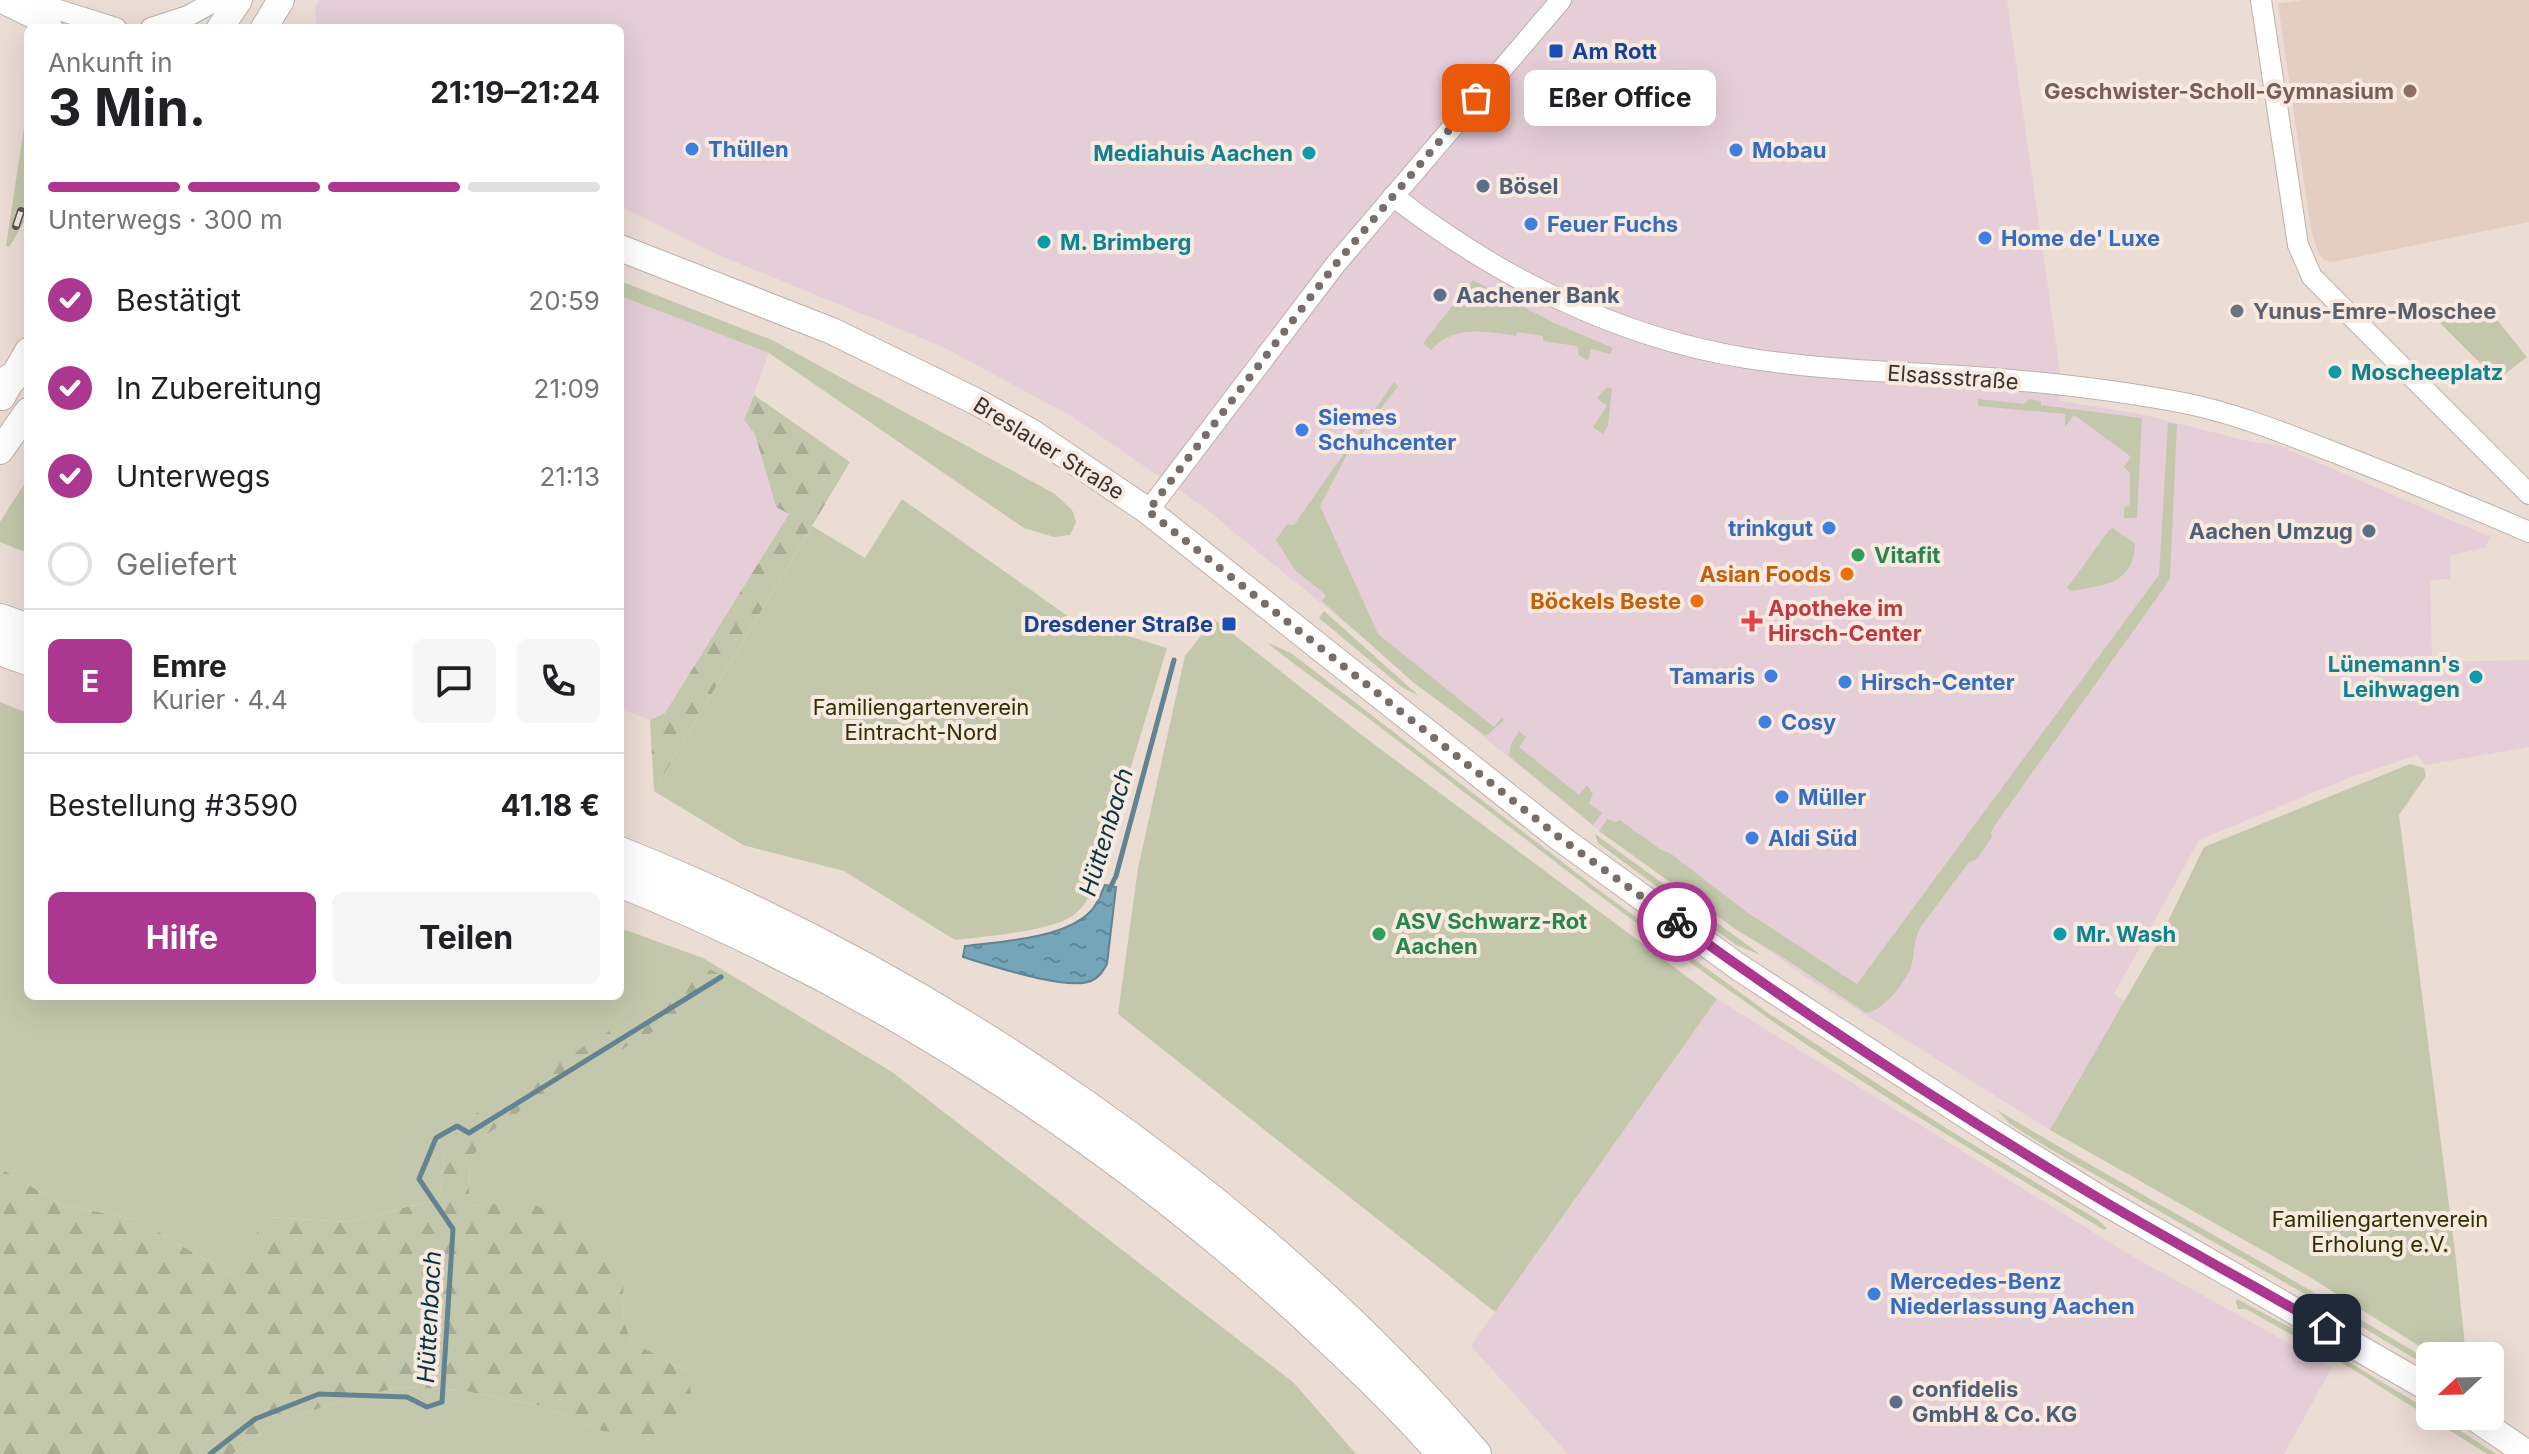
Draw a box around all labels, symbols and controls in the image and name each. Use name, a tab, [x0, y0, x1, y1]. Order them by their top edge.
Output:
place label: Am Rott	[1572, 38, 1657, 64]
marker: Am Rott	[1547, 42, 1565, 60]
text: Ankunft in	[48, 47, 173, 78]
pin	[1442, 64, 1510, 132]
callout: Eßer Office	[1524, 70, 1716, 126]
text: 21:19–21:24	[430, 74, 600, 110]
text: 3 Min.	[48, 76, 206, 139]
icon: bag	[1454, 76, 1498, 120]
place label: Geschwister-Scholl-Gymnasium	[2044, 78, 2394, 104]
text: Eßer Office	[1549, 82, 1691, 113]
marker: Geschwister-Scholl-Gymnasium	[2401, 82, 2419, 100]
place label: Thüllen	[708, 136, 789, 162]
place label: Mobau	[1752, 137, 1827, 163]
marker: Thüllen	[683, 140, 701, 158]
place label: Mediahuis Aachen	[1093, 140, 1293, 166]
marker: Mobau	[1727, 141, 1745, 159]
marker: Mediahuis Aachen	[1300, 144, 1318, 162]
place label: Bösel	[1499, 173, 1558, 199]
marker: Bösel	[1474, 177, 1492, 195]
text: Unterwegs · 300 m	[48, 204, 283, 235]
place label: Feuer Fuchs	[1547, 211, 1678, 237]
marker: Feuer Fuchs	[1522, 215, 1540, 233]
place label: Home de' Luxe	[2001, 225, 2160, 251]
place label: M. Brimberg	[1060, 229, 1191, 255]
marker: Home de' Luxe	[1976, 229, 1994, 247]
marker: M. Brimberg	[1035, 233, 1053, 251]
icon: check	[48, 278, 92, 322]
text: Bestätigt	[116, 282, 241, 318]
place label: Aachener Bank	[1456, 282, 1620, 308]
text: 20:59	[528, 285, 600, 316]
marker: Aachener Bank	[1431, 286, 1449, 304]
place label: Yunus-Emre-Moschee	[2253, 298, 2496, 324]
marker: Yunus-Emre-Moschee	[2228, 302, 2246, 320]
street label: Elsassstraße	[1886, 359, 2020, 395]
place label: Moscheeplatz	[2351, 359, 2503, 385]
marker: Moscheeplatz	[2326, 363, 2344, 381]
icon: check	[48, 366, 92, 410]
text: In Zubereitung	[116, 370, 322, 406]
text: 21:09	[534, 373, 600, 404]
street label: Breslauer Straße	[969, 391, 1129, 505]
place label: Siemes Schuhcenter	[1318, 404, 1456, 455]
marker: Siemes Schuhcenter	[1293, 421, 1311, 439]
icon: check	[48, 454, 92, 498]
text: Unterwegs	[116, 458, 270, 494]
text: 21:13	[539, 461, 600, 492]
place label: trinkgut	[1728, 515, 1813, 541]
place label: Aachen Umzug	[2189, 518, 2353, 544]
marker: trinkgut	[1820, 519, 1838, 537]
marker: Aachen Umzug	[2360, 522, 2378, 540]
place label: Vitafit	[1874, 542, 1940, 568]
text: Geliefert	[116, 546, 237, 582]
marker: Vitafit	[1849, 546, 1867, 564]
place label: Asian Foods	[1699, 561, 1831, 587]
marker: Asian Foods	[1838, 565, 1856, 583]
place label: Böckels Beste	[1530, 588, 1681, 614]
marker: Böckels Beste	[1688, 592, 1706, 610]
place label: Apotheke im Hirsch-Center	[1768, 595, 1922, 646]
place label: Dresdener Straße	[1024, 611, 1213, 637]
marker: Apotheke im Hirsch-Center	[1743, 612, 1761, 630]
marker: Dresdener Straße	[1220, 615, 1238, 633]
button: chat	[412, 639, 496, 723]
button: phone	[516, 639, 600, 723]
text: Emre	[152, 648, 227, 684]
place label: Lünemann's Leihwagen	[2328, 651, 2460, 702]
text: E	[81, 663, 99, 699]
place label: Tamaris	[1669, 663, 1755, 689]
marker: Tamaris	[1762, 667, 1780, 685]
marker: Lünemann's Leihwagen	[2467, 668, 2485, 686]
place label: Hirsch-Center	[1861, 669, 2015, 695]
marker: Hirsch-Center	[1836, 673, 1854, 691]
text: Kurier · 4.4	[152, 684, 288, 715]
park label: Familiengartenverein Eintracht-Nord	[813, 694, 1029, 745]
place label: Cosy	[1781, 709, 1836, 735]
marker: Cosy	[1756, 713, 1774, 731]
water label: Hüttenbach	[1073, 764, 1139, 900]
place label: Müller	[1798, 784, 1866, 810]
text: Bestellung #3590	[48, 787, 298, 823]
text: 41.18 €	[501, 787, 600, 823]
marker: Müller	[1773, 788, 1791, 806]
place label: Aldi Süd	[1768, 825, 1857, 851]
marker: Aldi Süd	[1743, 829, 1761, 847]
courier	[1637, 882, 1717, 962]
button: Hilfe	[48, 892, 316, 984]
button: Teilen	[332, 892, 600, 984]
icon: bike	[1655, 900, 1699, 944]
place label: ASV Schwarz-Rot Aachen	[1395, 908, 1587, 959]
place label: Mr. Wash	[2076, 921, 2176, 947]
marker: ASV Schwarz-Rot Aachen	[1370, 925, 1388, 943]
marker: Mr. Wash	[2051, 925, 2069, 943]
park label: Familiengartenverein Erholung e.V.	[2272, 1206, 2488, 1257]
water label: Hüttenbach	[411, 1250, 447, 1384]
place label: Mercedes-Benz Niederlassung Aachen	[1890, 1268, 2135, 1319]
marker: Mercedes-Benz Niederlassung Aachen	[1865, 1285, 1883, 1303]
pin	[2293, 1294, 2361, 1362]
icon: home	[2305, 1306, 2349, 1350]
north arrow	[2416, 1342, 2504, 1430]
map controls	[2416, 1342, 2504, 1430]
place label: confidelis GmbH & Co. KG	[1912, 1376, 2077, 1427]
marker: confidelis GmbH & Co. KG	[1887, 1393, 1905, 1411]

